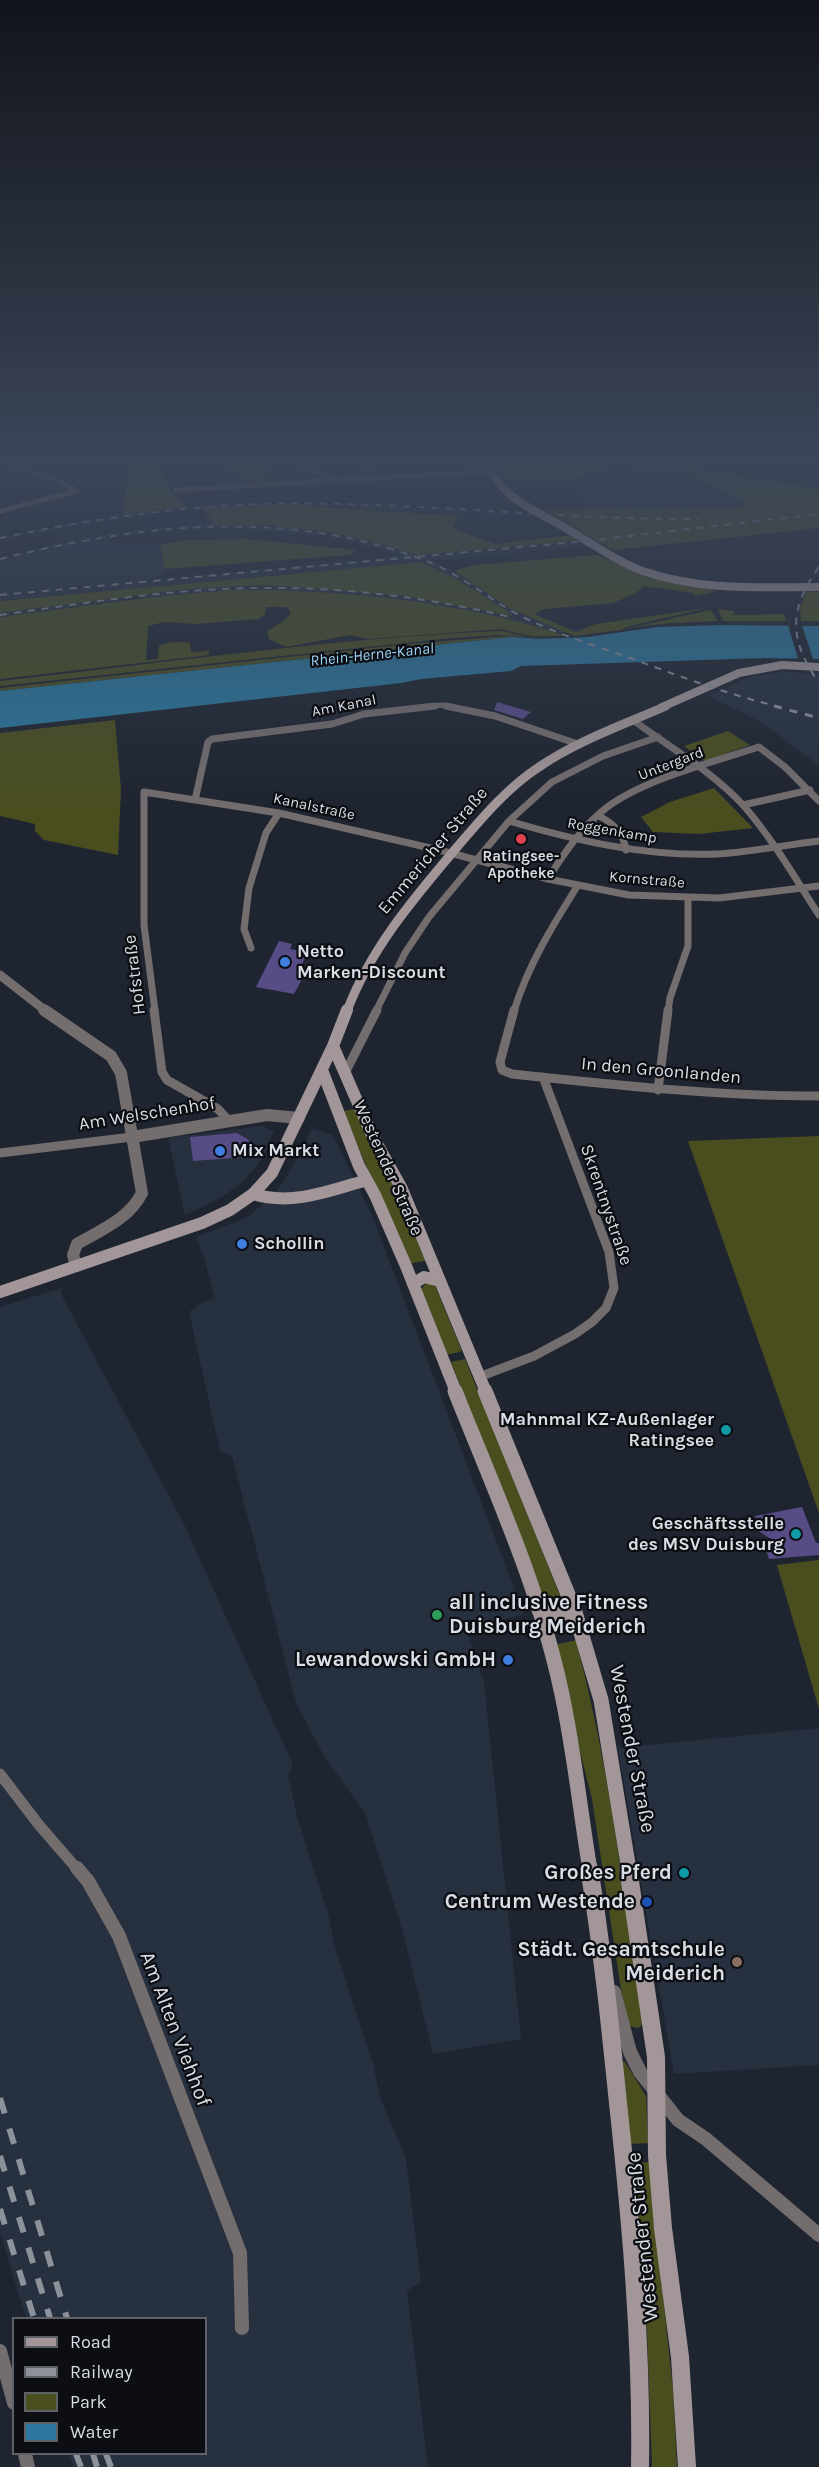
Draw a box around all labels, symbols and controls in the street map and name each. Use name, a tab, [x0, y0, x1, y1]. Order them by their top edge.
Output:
water label: Rhein-Herne-Kanal	[309, 639, 435, 671]
street label: Am Kanal	[310, 691, 378, 721]
street label: Untergard	[636, 743, 706, 785]
street label: Emmericher Straße	[373, 783, 493, 919]
street label: Kanalstraße	[272, 790, 356, 824]
street label: Roggenkamp	[566, 814, 658, 848]
marker: Ratingsee- Apotheke	[514, 832, 528, 846]
place label: Ratingsee- Apotheke	[483, 848, 559, 883]
street label: Kornstraße	[608, 868, 686, 892]
street label: Hofstraße	[119, 934, 151, 1016]
place label: Netto Marken-Discount	[297, 941, 446, 984]
marker: Netto Marken-Discount	[278, 955, 292, 969]
street label: In den Groonlanden	[580, 1053, 742, 1089]
street label: Am Welschenhof	[77, 1093, 217, 1135]
street label: Westender Straße	[348, 1097, 428, 1239]
place label: Mix Markt	[232, 1140, 319, 1162]
street label: Skrentnystraße	[575, 1142, 637, 1268]
marker: Mix Markt	[213, 1144, 227, 1158]
place label: Schollin	[254, 1233, 324, 1255]
marker: Schollin	[235, 1237, 249, 1251]
place label: Mahnmal KZ-Außenlager Ratingsee	[500, 1409, 714, 1452]
marker: Mahnmal KZ-Außenlager Ratingsee	[719, 1423, 733, 1437]
place label: Geschäftsstelle des MSV Duisburg	[628, 1513, 784, 1556]
marker: Geschäftsstelle des MSV Duisburg	[789, 1527, 803, 1541]
place label: all inclusive Fitness Duisburg Meiderich	[449, 1590, 648, 1640]
marker: all inclusive Fitness Duisburg Meiderich	[430, 1608, 444, 1622]
place label: Lewandowski GmbH	[295, 1647, 496, 1673]
marker: Lewandowski GmbH	[501, 1653, 515, 1667]
street label: Westender Straße	[603, 1663, 661, 1835]
place label: Großes Pferd	[544, 1860, 672, 1886]
marker: Großes Pferd	[677, 1866, 691, 1880]
place label: Centrum Westende	[445, 1889, 635, 1915]
marker: Centrum Westende	[640, 1895, 654, 1909]
place label: Städt. Gesamtschule Meiderich	[517, 1937, 725, 1987]
street label: Am Alten Viehhof	[134, 1948, 216, 2110]
marker: Städt. Gesamtschule Meiderich	[730, 1955, 744, 1969]
street label: Westender Straße	[622, 2151, 664, 2323]
legend	[12, 2317, 207, 2455]
text: Road	[70, 2331, 111, 2353]
text: Railway	[70, 2361, 133, 2383]
text: Park	[70, 2391, 107, 2413]
text: Water	[70, 2421, 118, 2443]

